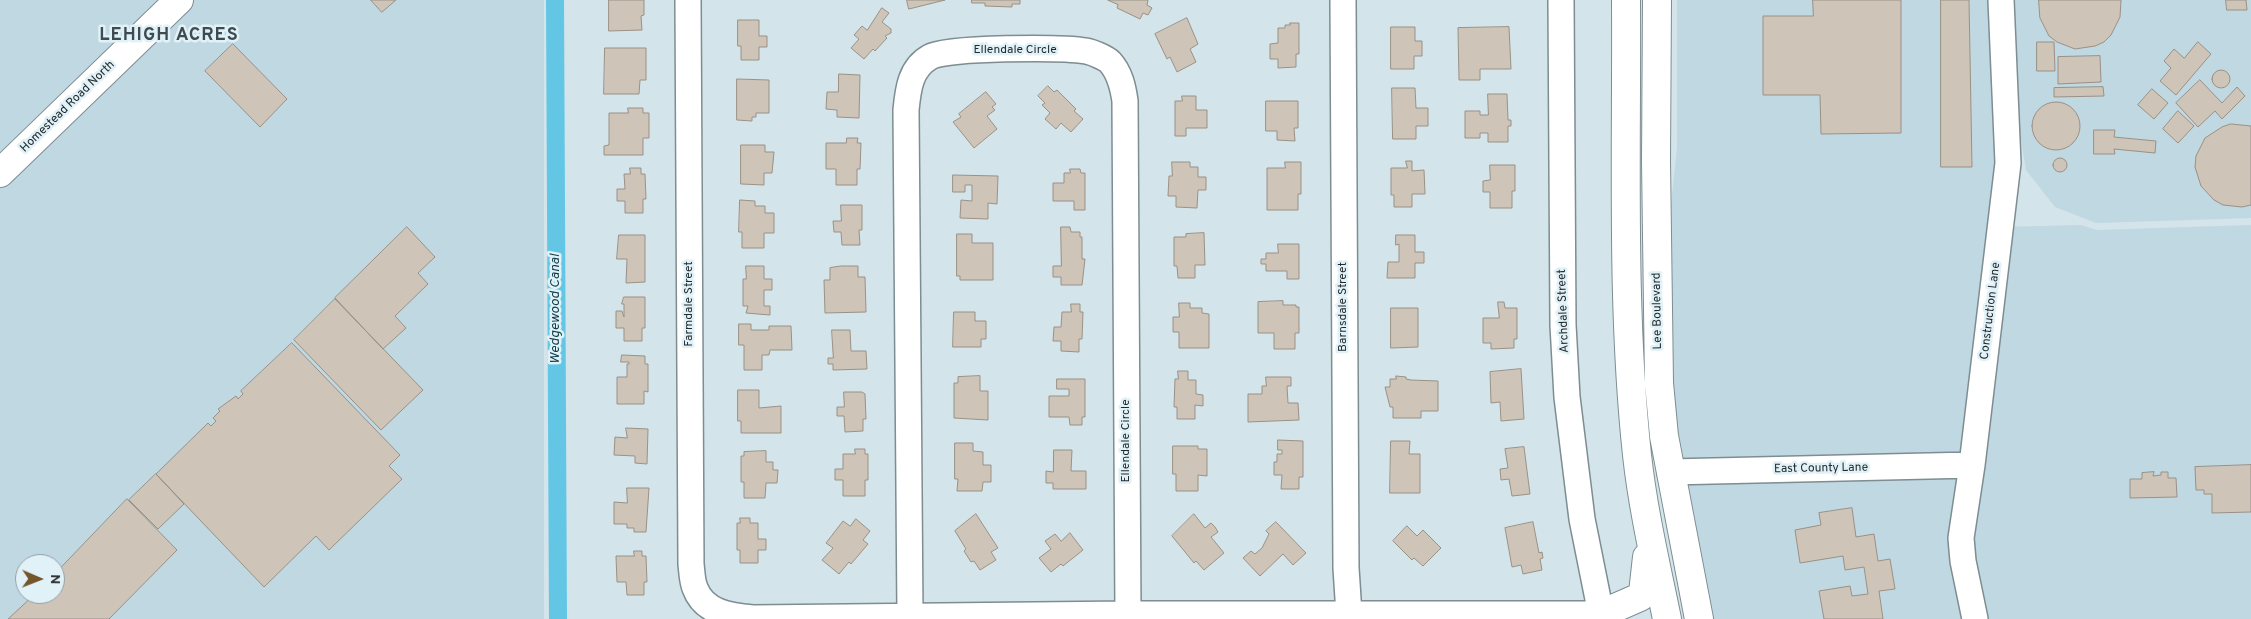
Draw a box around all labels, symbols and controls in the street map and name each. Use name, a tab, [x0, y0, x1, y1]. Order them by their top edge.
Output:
district label: LEHIGH ACRES	[98, 25, 240, 47]
street label: Ellendale Circle	[973, 44, 1057, 58]
street label: Homestead Road North	[18, 58, 118, 156]
water label: Wedgewood Canal	[548, 254, 564, 364]
street label: Farmdale Street	[683, 261, 697, 347]
street label: Construction Lane	[1978, 261, 2004, 361]
street label: Barnsdale Street	[1337, 262, 1351, 352]
street label: Archdale Street	[1555, 269, 1573, 353]
street label: Lee Boulevard	[1650, 272, 1666, 350]
street label: Ellendale Circle	[1120, 399, 1134, 483]
street label: East County Lane	[1774, 461, 1868, 477]
north arrow	[15, 554, 65, 604]
text: N	[46, 574, 63, 584]

